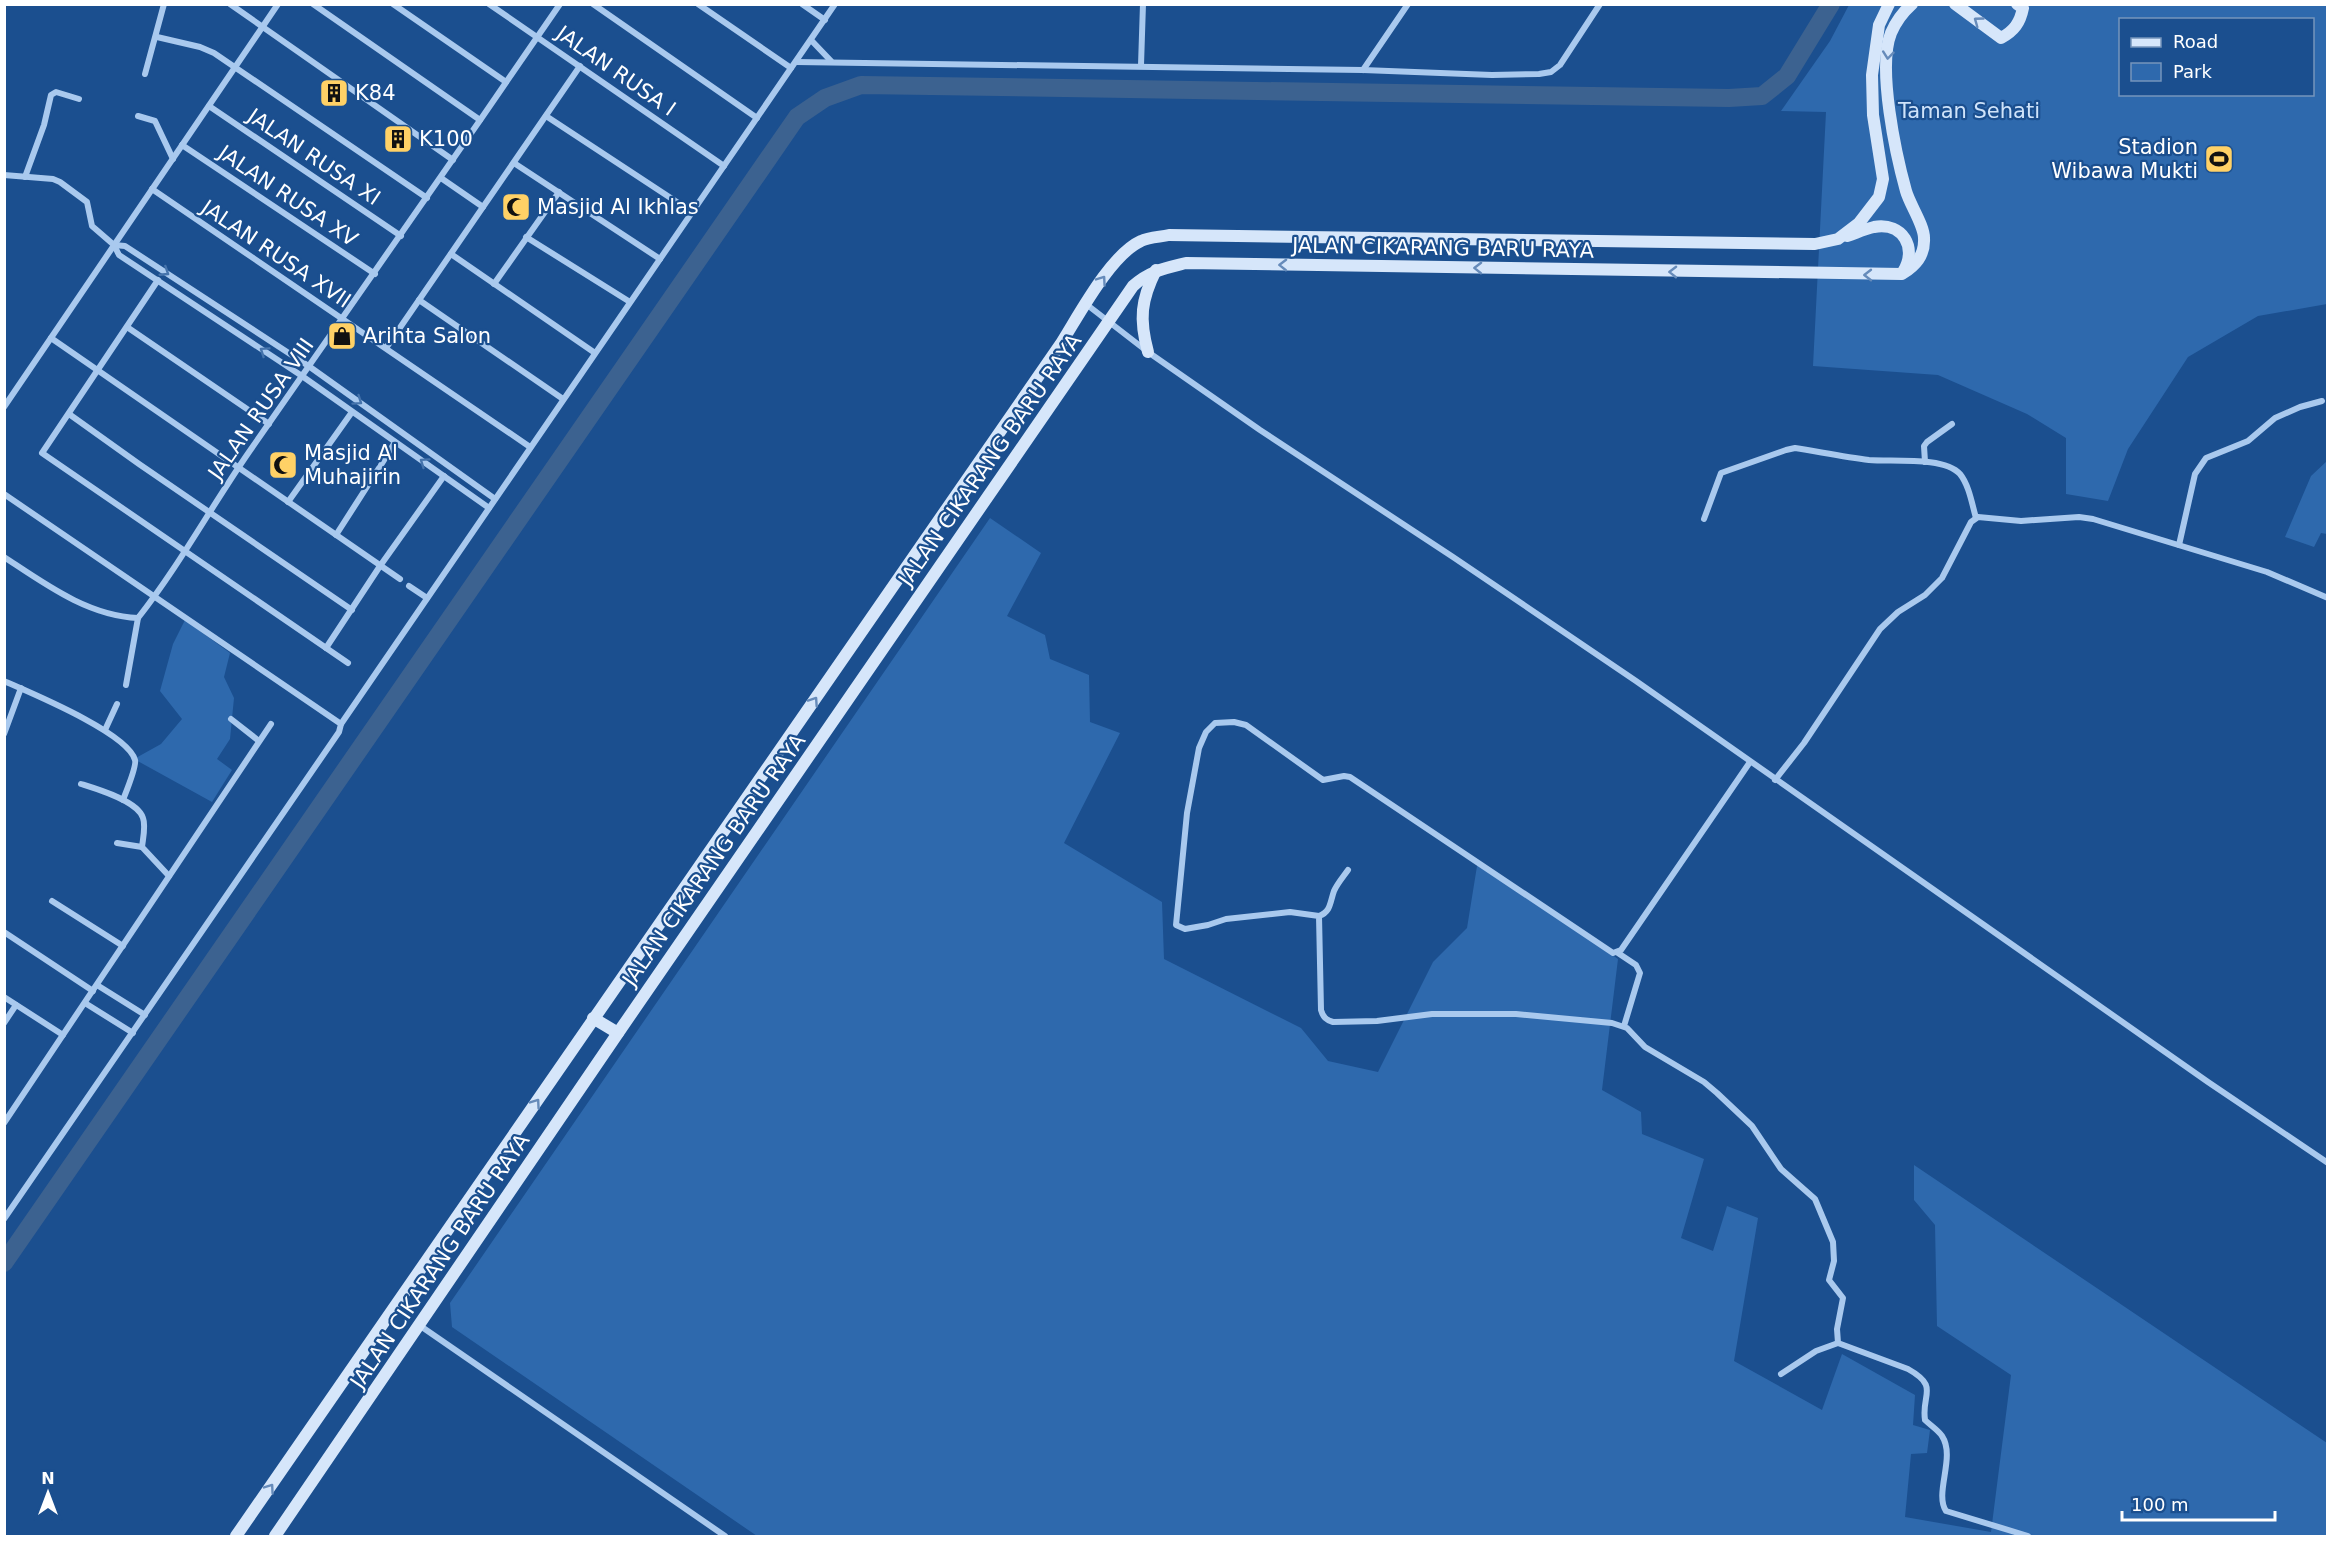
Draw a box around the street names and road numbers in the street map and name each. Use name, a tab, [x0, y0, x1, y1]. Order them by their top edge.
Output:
street label: JALAN RUSA I	[550, 20, 680, 121]
street label: JALAN RUSA XI	[242, 103, 385, 210]
street label: JALAN RUSA XV	[212, 139, 363, 252]
street label: JALAN RUSA XVII	[195, 194, 355, 313]
street label: JALAN CIKARANG BARU RAYA	[1290, 233, 1595, 263]
street label: JALAN CIKARANG BARU RAYA	[892, 329, 1087, 592]
street label: JALAN RUSA VIII	[202, 334, 319, 486]
street label: JALAN CIKARANG BARU RAYA	[616, 729, 811, 992]
street label: JALAN CIKARANG BARU RAYA	[345, 1129, 535, 1395]

